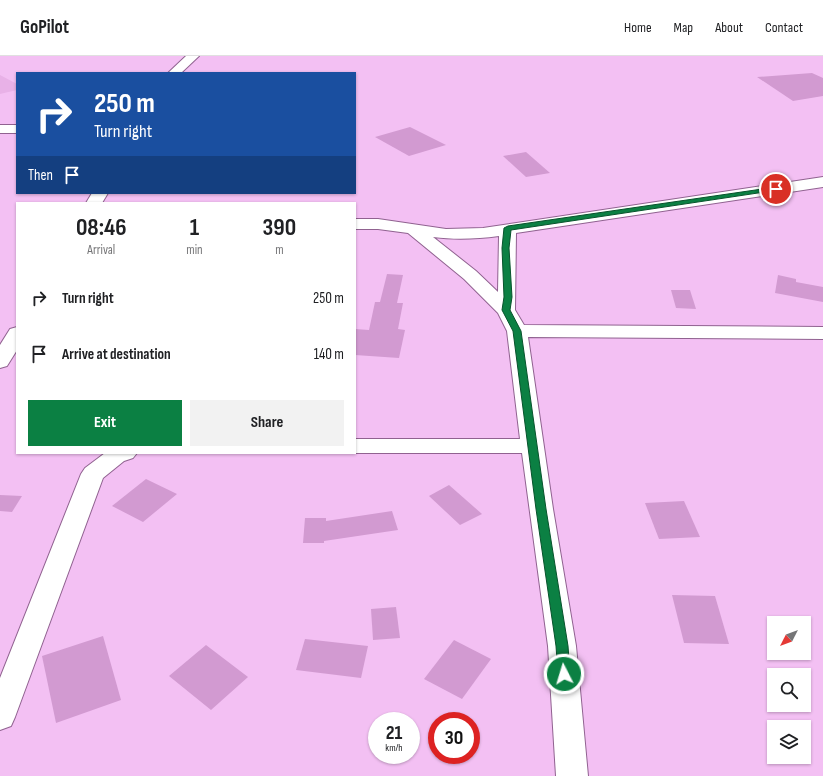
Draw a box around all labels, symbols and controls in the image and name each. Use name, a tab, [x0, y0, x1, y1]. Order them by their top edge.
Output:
text: GoPilot	[20, 16, 69, 39]
text: Home	[624, 19, 652, 36]
text: Map	[674, 19, 693, 36]
text: About	[715, 19, 743, 36]
text: Contact	[765, 19, 803, 36]
text: 250 m	[94, 87, 155, 120]
icon: right	[28, 88, 80, 140]
text: Turn right	[94, 121, 152, 142]
icon: arrive	[61, 164, 83, 186]
text: Then	[28, 166, 53, 185]
pin	[759, 172, 793, 206]
icon: arrive	[765, 178, 787, 200]
text: 08:46	[76, 213, 126, 242]
text: 1	[190, 213, 199, 242]
text: 390	[263, 213, 296, 242]
text: Arrival	[87, 242, 115, 258]
text: min	[186, 242, 203, 258]
text: m	[275, 242, 283, 258]
icon: right	[28, 287, 50, 309]
text: Turn right	[62, 289, 114, 308]
text: 250 m	[313, 289, 344, 308]
icon: arrive	[28, 343, 50, 365]
text: Arrive at destination	[62, 345, 171, 364]
text: 140 m	[314, 345, 344, 364]
button: Exit	[28, 400, 182, 446]
button: Share	[190, 400, 344, 446]
north arrow	[767, 616, 811, 660]
map controls	[767, 616, 811, 764]
position arrow	[543, 653, 585, 695]
button: search	[767, 668, 811, 712]
speed limit sign: 30	[428, 712, 480, 764]
button: layers	[767, 720, 811, 764]
text: 21	[386, 721, 402, 745]
text: km/h	[385, 742, 403, 754]

